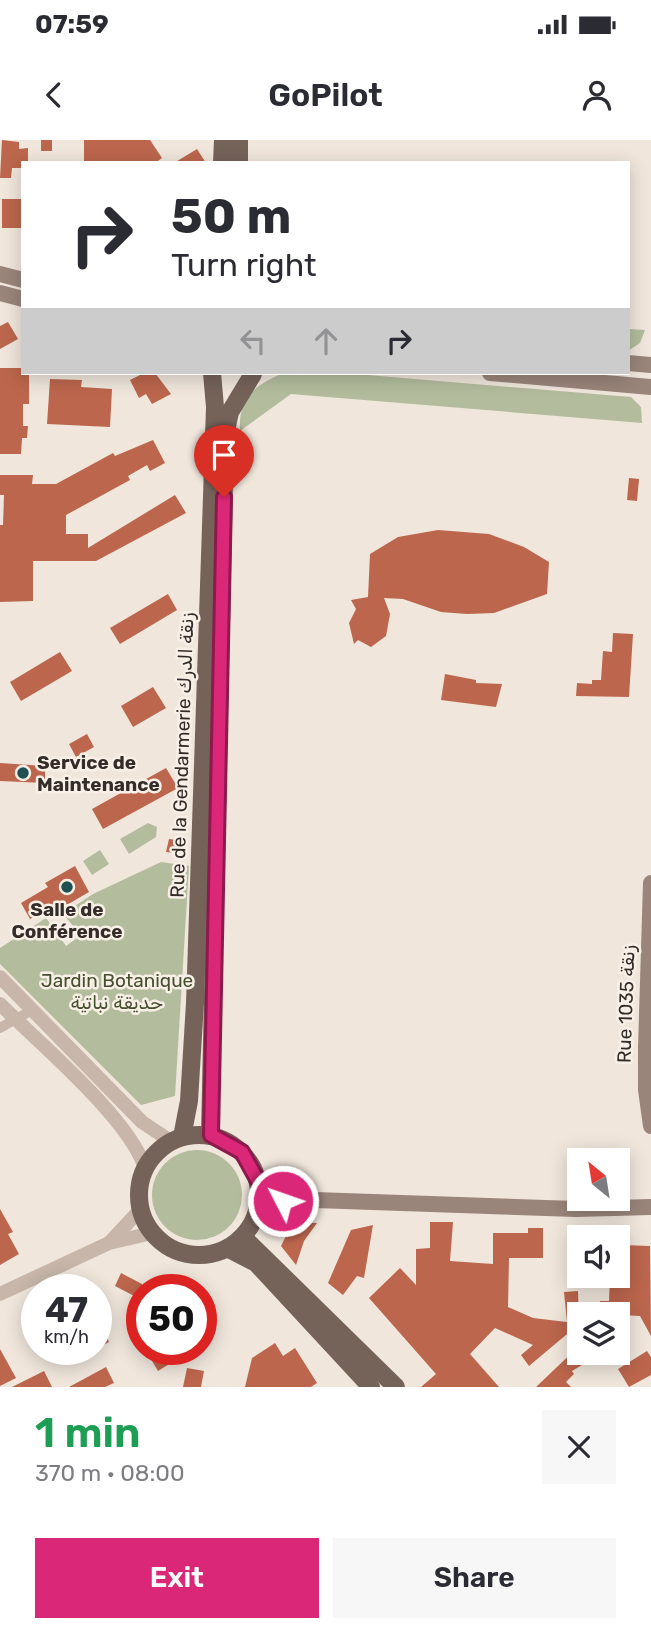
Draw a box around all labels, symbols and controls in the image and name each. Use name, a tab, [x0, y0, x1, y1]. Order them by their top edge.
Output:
text: 07:59	[35, 9, 109, 40]
icon: back	[35, 76, 73, 114]
text: GoPilot	[268, 76, 383, 114]
icon: person	[578, 76, 616, 114]
text: 50 m	[171, 187, 291, 245]
icon: right	[56, 189, 147, 280]
text: Turn right	[171, 246, 316, 284]
icon: left	[234, 322, 272, 360]
icon: ahead	[307, 322, 345, 360]
icon: right	[380, 322, 418, 360]
pin	[194, 425, 254, 497]
icon: arrive	[205, 436, 243, 474]
street label: Rue de la Gendarmerie زنقة الدرك	[166, 612, 198, 898]
place label: Service de Maintenance	[37, 751, 160, 796]
marker: Service de Maintenance	[15, 765, 31, 781]
marker: Salle de Conférence	[59, 879, 75, 895]
place label: Salle de Conférence	[11, 898, 123, 943]
street label: Rue 1035 زنقة	[612, 944, 640, 1064]
park label: Jardin Botanique حديقة نباتية	[41, 969, 193, 1014]
north arrow	[567, 1148, 630, 1211]
map controls	[567, 1148, 630, 1365]
position arrow	[246, 1164, 320, 1238]
button: sound	[567, 1225, 630, 1288]
speed limit sign: 50	[126, 1274, 217, 1365]
text: 47	[45, 1289, 88, 1331]
button: layers	[567, 1302, 630, 1365]
text: km/h	[44, 1326, 89, 1348]
text: 1 min	[35, 1408, 141, 1458]
button: close	[542, 1410, 616, 1484]
text: 370 m · 08:00	[35, 1459, 185, 1487]
button: Exit	[35, 1538, 319, 1618]
button: Share	[333, 1538, 616, 1618]

